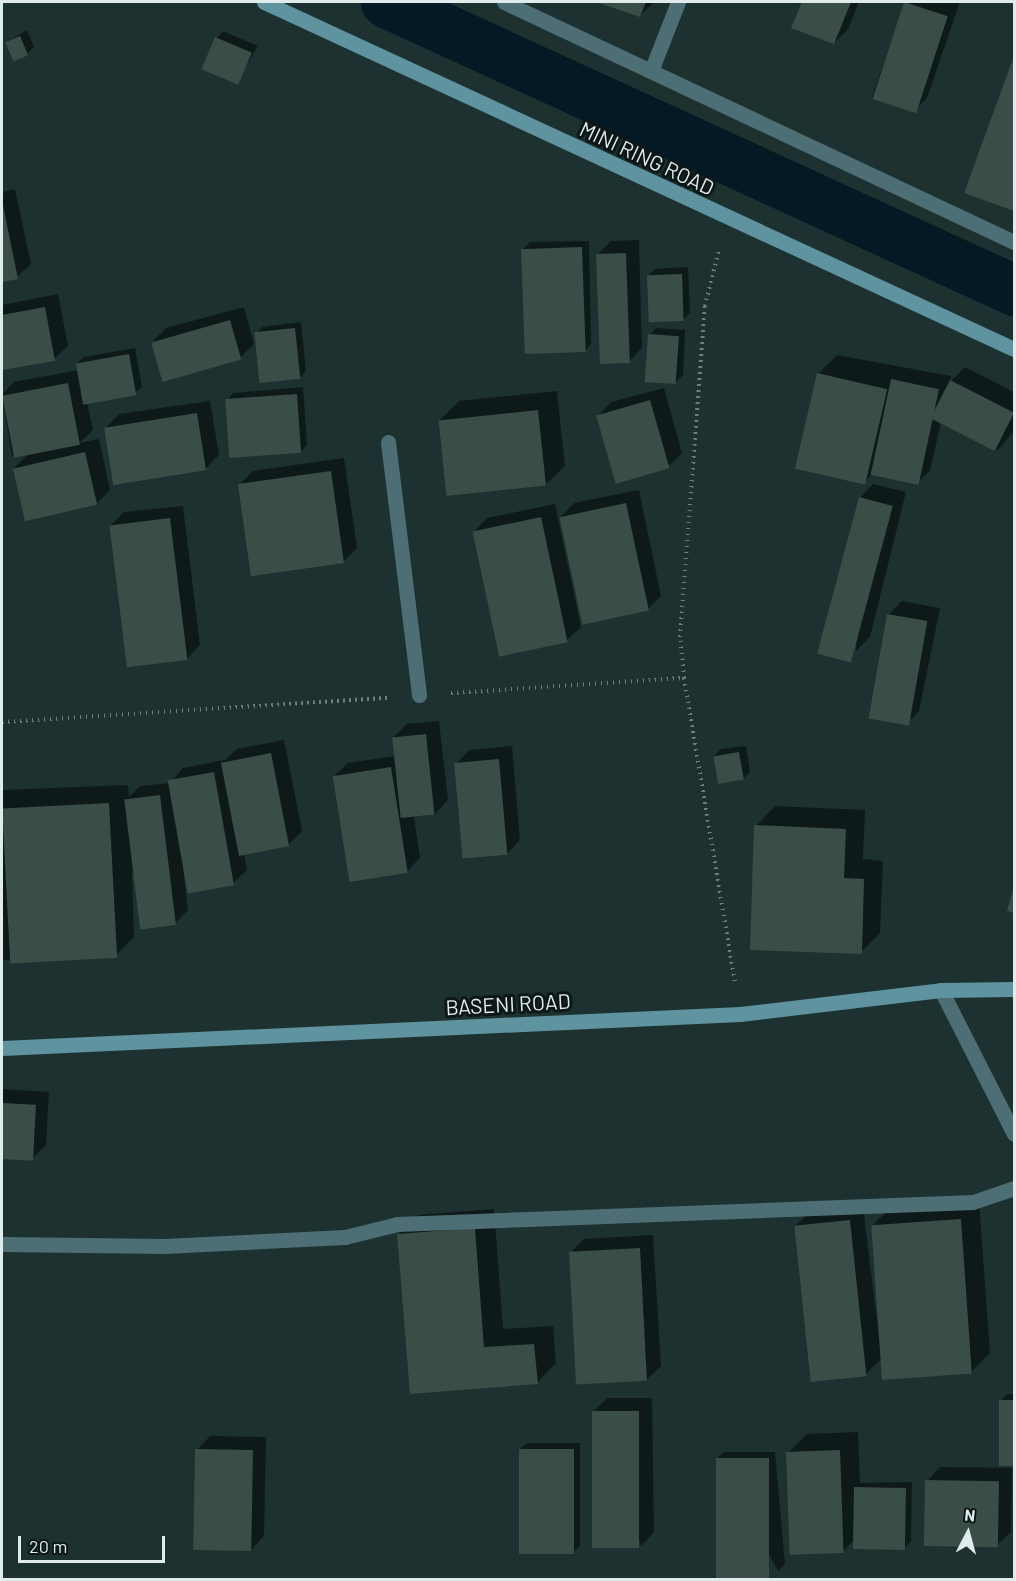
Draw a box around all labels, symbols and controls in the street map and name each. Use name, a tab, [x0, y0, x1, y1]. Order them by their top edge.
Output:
street label: MINI RING ROAD	[576, 116, 718, 200]
street label: BASENI ROAD	[445, 988, 571, 1020]
north arrow	[938, 1503, 998, 1563]
text: N	[964, 1505, 976, 1525]
scale bar	[21, 1524, 168, 1562]
text: 20 m	[29, 1535, 67, 1557]

